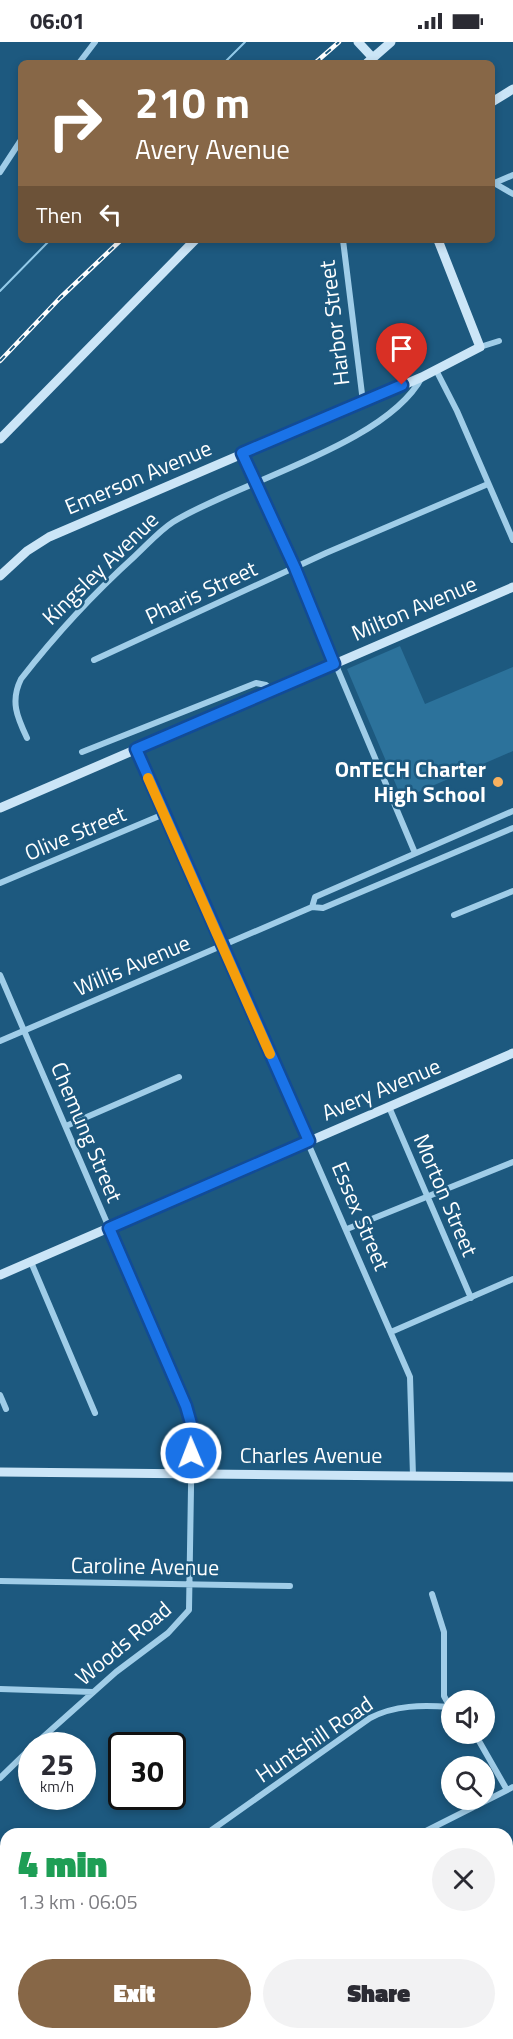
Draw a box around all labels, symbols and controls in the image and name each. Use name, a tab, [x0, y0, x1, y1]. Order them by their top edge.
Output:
text: 06:01	[30, 4, 85, 38]
text: 210 m	[135, 70, 250, 134]
icon: right	[36, 84, 114, 162]
text: Avery Avenue	[135, 128, 290, 169]
text: Then	[36, 198, 82, 232]
icon: left	[94, 198, 127, 231]
street label: Harbor Street	[309, 258, 359, 388]
pin	[376, 323, 427, 385]
icon: arrive	[385, 332, 418, 365]
street label: Emerson Avenue	[59, 431, 217, 523]
street label: Kingsley Avenue	[34, 503, 166, 633]
street label: Pharis Street	[139, 551, 263, 633]
street label: Milton Avenue	[346, 566, 482, 650]
place label: OnTECH Charter High School	[335, 752, 486, 811]
marker: OnTECH Charter High School	[491, 775, 505, 789]
street label: Olive Street	[19, 796, 131, 870]
street label: Willis Avenue	[69, 925, 195, 1005]
street label: Avery Avenue	[316, 1049, 446, 1129]
street label: Chemung Street	[42, 1056, 132, 1208]
street label: Morton Street	[405, 1128, 487, 1262]
street label: Essex Street	[323, 1156, 399, 1276]
position arrow	[159, 1421, 223, 1485]
street label: Charles Avenue	[240, 1438, 382, 1472]
street label: Caroline Avenue	[70, 1548, 220, 1584]
street label: Woods Road	[67, 1592, 179, 1694]
street label: Huntshill Road	[248, 1687, 380, 1791]
map controls	[441, 1690, 495, 1810]
button: sound	[441, 1690, 495, 1744]
speed limit sign: 30	[108, 1732, 186, 1810]
text: 25	[40, 1741, 74, 1787]
button: search	[441, 1756, 495, 1810]
text: km/h	[40, 1775, 74, 1798]
text: 4 min	[18, 1836, 107, 1891]
button: close	[432, 1848, 495, 1911]
text: 1.3 km · 06:05	[18, 1886, 138, 1917]
button: Exit	[18, 1959, 251, 2028]
button: Share	[263, 1959, 495, 2028]

